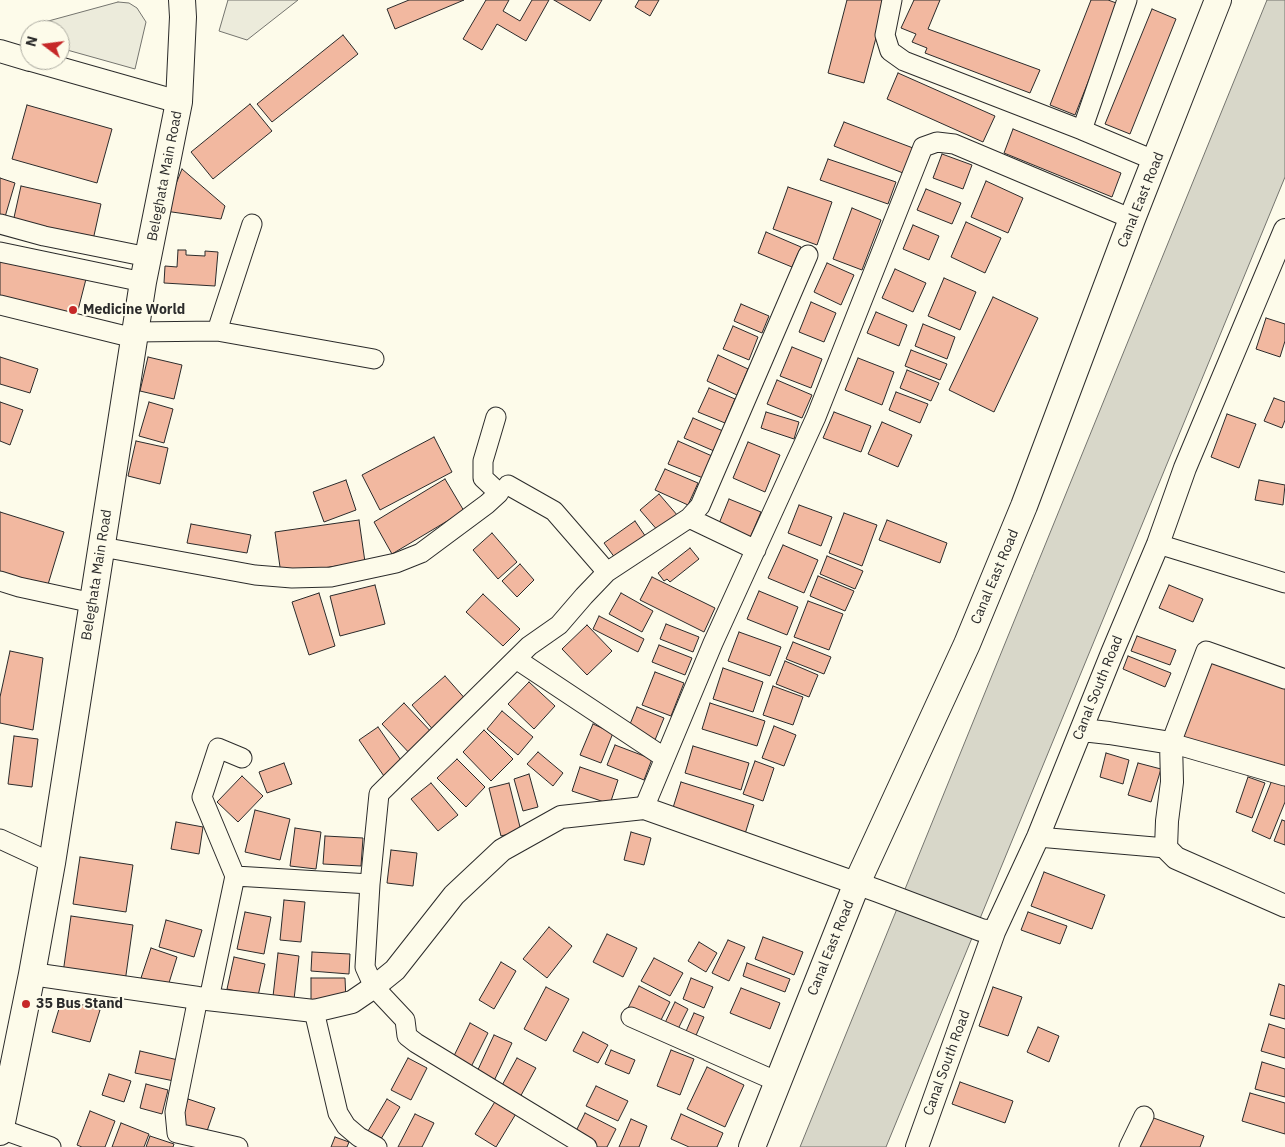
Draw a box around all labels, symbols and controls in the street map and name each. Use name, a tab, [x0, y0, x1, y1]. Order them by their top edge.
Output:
north arrow	[20, 20, 70, 70]
text: N	[21, 34, 41, 49]
street label: Beleghata Main Road	[144, 109, 186, 243]
street label: Canal East Road	[1114, 150, 1168, 250]
place label: Medicine World	[83, 302, 185, 318]
marker: Medicine World	[67, 304, 79, 316]
street label: Beleghata Main Road	[78, 508, 116, 642]
street label: Canal East Road	[967, 527, 1023, 627]
street label: Canal South Road	[1069, 633, 1127, 743]
street label: Canal East Road	[804, 898, 858, 998]
place label: 35 Bus Stand	[36, 996, 123, 1012]
marker: 35 Bus Stand	[20, 998, 32, 1010]
street label: Canal South Road	[920, 1008, 974, 1118]

